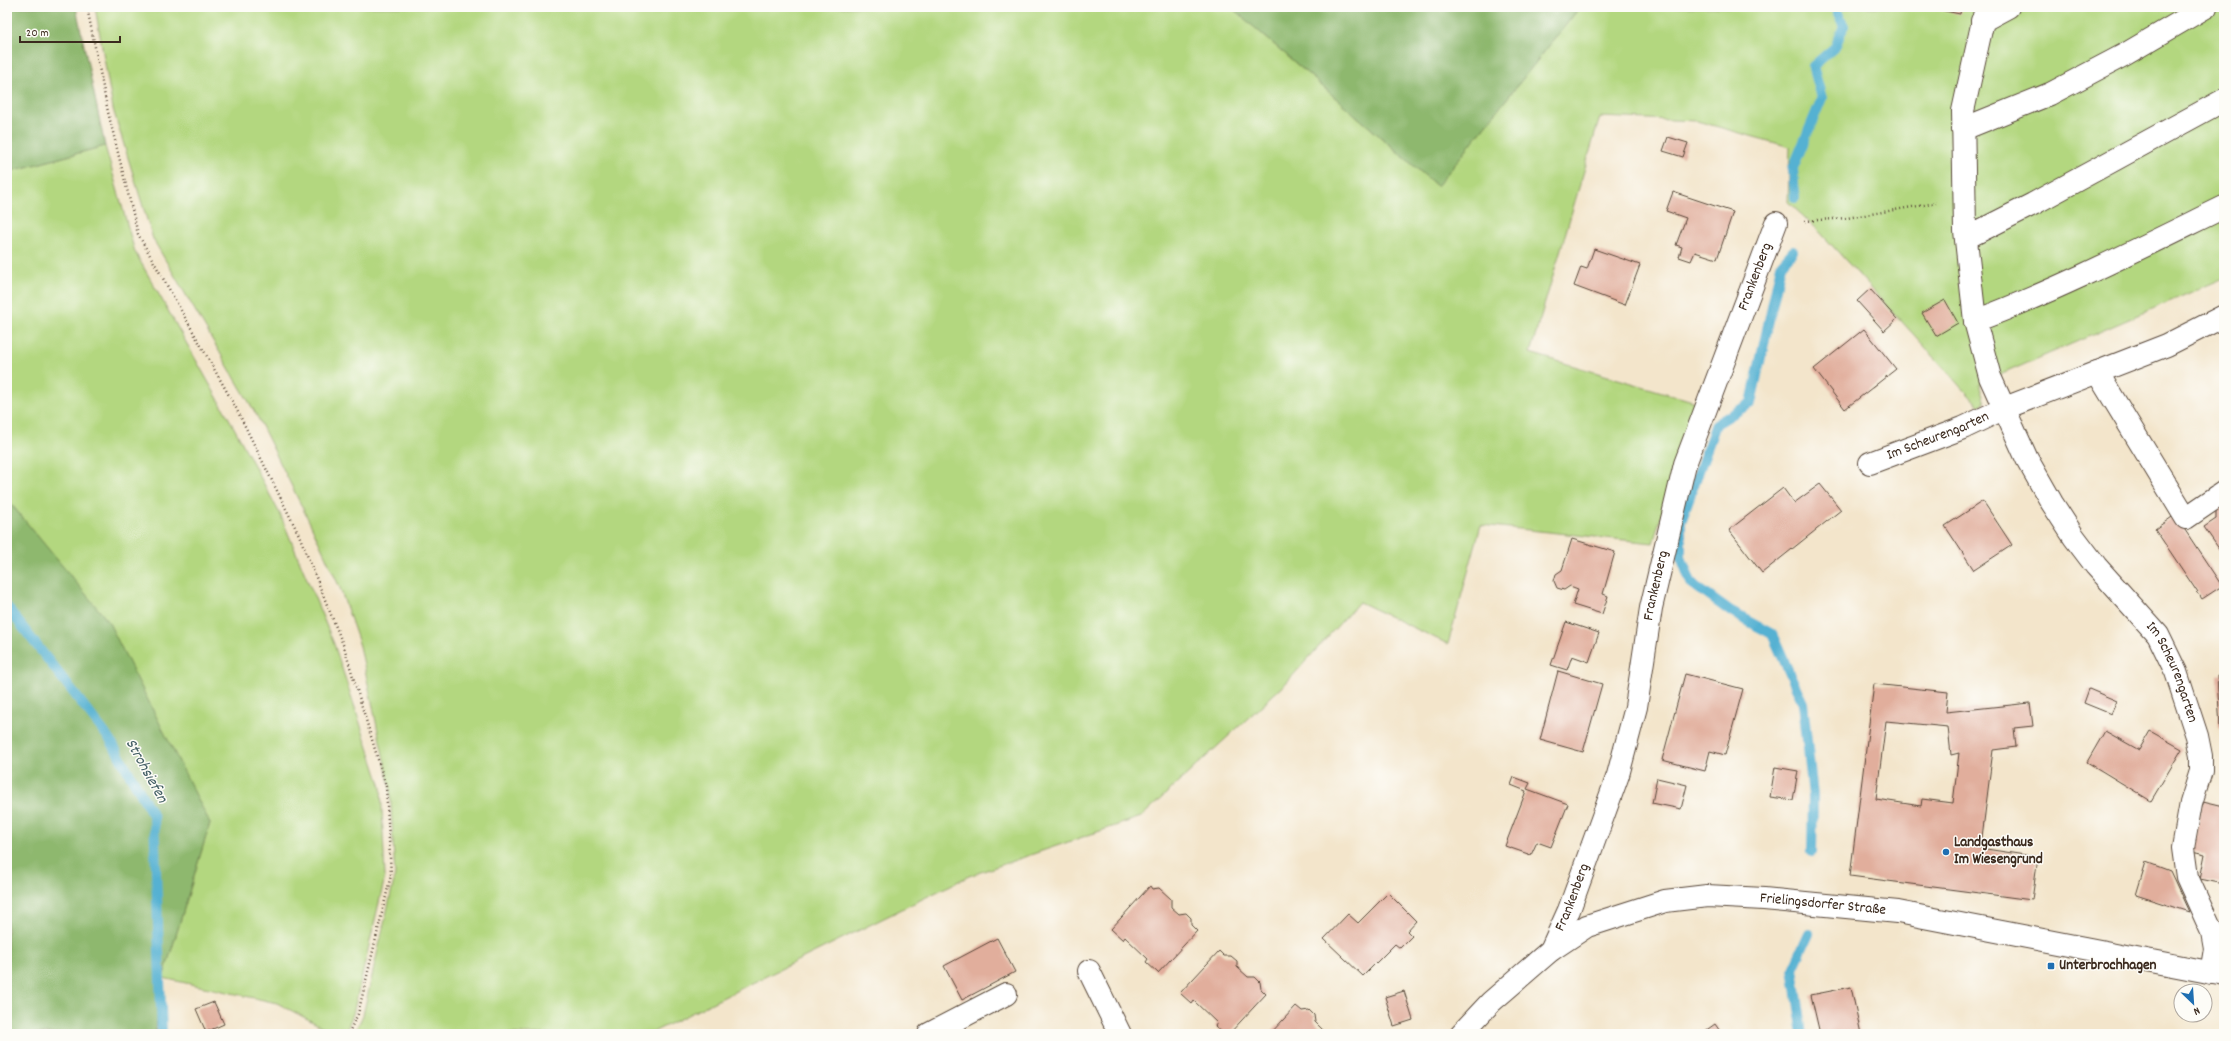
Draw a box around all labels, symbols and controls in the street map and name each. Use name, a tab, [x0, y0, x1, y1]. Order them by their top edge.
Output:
scale bar	[20, 18, 120, 44]
text: 20 m	[26, 25, 49, 42]
street label: Frankenberg	[1733, 240, 1779, 314]
street label: Im Scheurengarten	[1884, 406, 1993, 467]
street label: Frankenberg	[1638, 548, 1675, 622]
street label: Im Scheurengarten	[2140, 617, 2203, 726]
water label: Strohsiefen	[119, 735, 173, 808]
place label: Landgasthaus Im Wiesengrund	[1954, 832, 2043, 871]
marker: Landgasthaus Im Wiesengrund	[1941, 847, 1951, 857]
street label: Frankenberg	[1550, 860, 1596, 935]
street label: Frielingsdorfer Straße	[1759, 888, 1887, 922]
place label: Unterbrochhagen	[2059, 955, 2157, 977]
marker: Unterbrochhagen	[2046, 961, 2056, 971]
north arrow	[2173, 983, 2213, 1023]
text: N	[2190, 1002, 2202, 1019]

